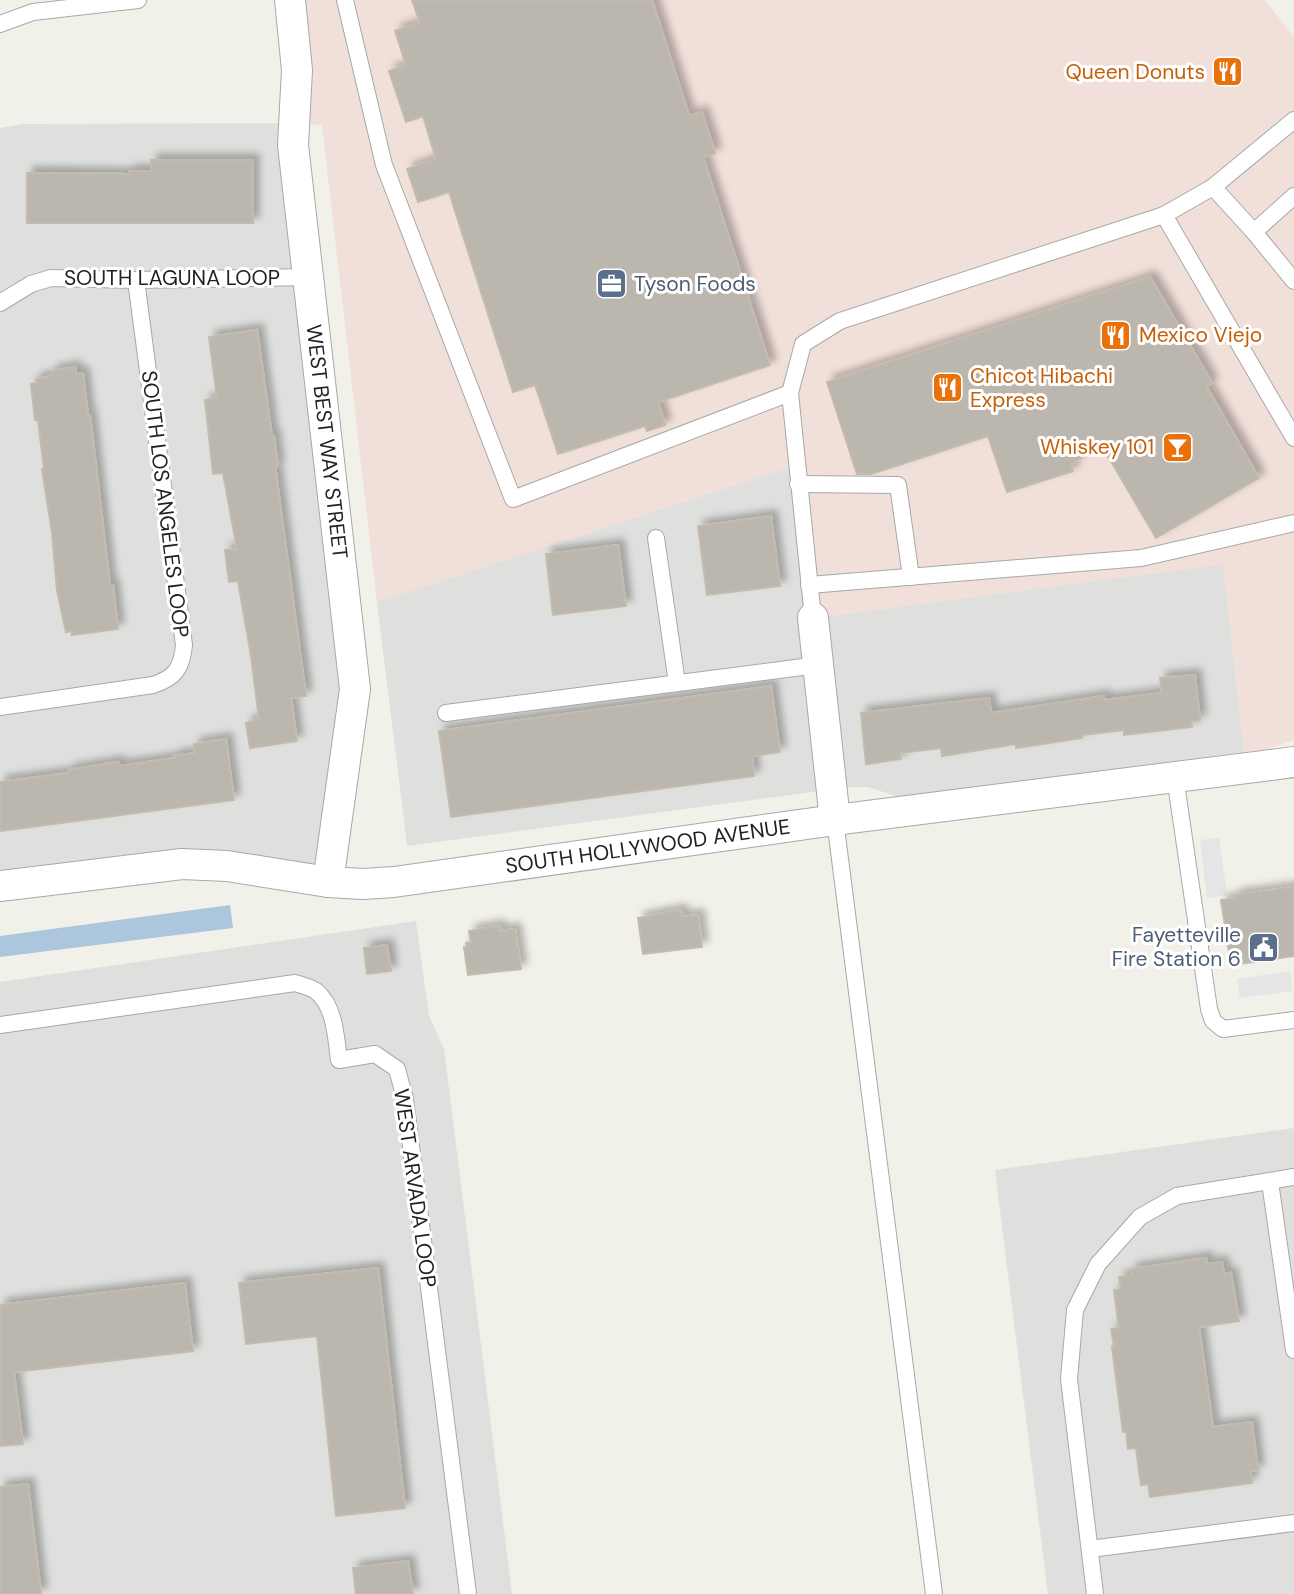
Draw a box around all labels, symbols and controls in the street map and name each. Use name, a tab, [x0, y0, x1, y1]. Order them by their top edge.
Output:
restaurant icon: Queen Donuts	[1211, 55, 1245, 89]
place label: Queen Donuts	[1065, 58, 1205, 86]
street label: SOUTH LAGUNA LOOP	[64, 264, 280, 292]
office icon: Tyson Foods	[594, 267, 628, 301]
place label: Tyson Foods	[634, 270, 756, 298]
restaurant icon: Mexico Viejo	[1099, 318, 1133, 352]
place label: Mexico Viejo	[1139, 321, 1262, 349]
street label: WEST BEST WAY STREET	[300, 323, 354, 561]
place label: Chicot Hibachi Express	[970, 362, 1113, 414]
street label: SOUTH LOS ANGELES LOOP	[135, 369, 195, 639]
restaurant icon: Chicot Hibachi Express	[930, 371, 964, 405]
bar icon: Whiskey 101	[1160, 430, 1194, 464]
place label: Whiskey 101	[1040, 433, 1154, 461]
street label: SOUTH HOLLYWOOD AVENUE	[504, 812, 792, 880]
place label: Fayetteville Fire Station 6	[1112, 921, 1241, 973]
public building icon: Fayetteville Fire Station 6	[1247, 930, 1281, 964]
street label: WEST ARVADA LOOP	[387, 1087, 443, 1289]

